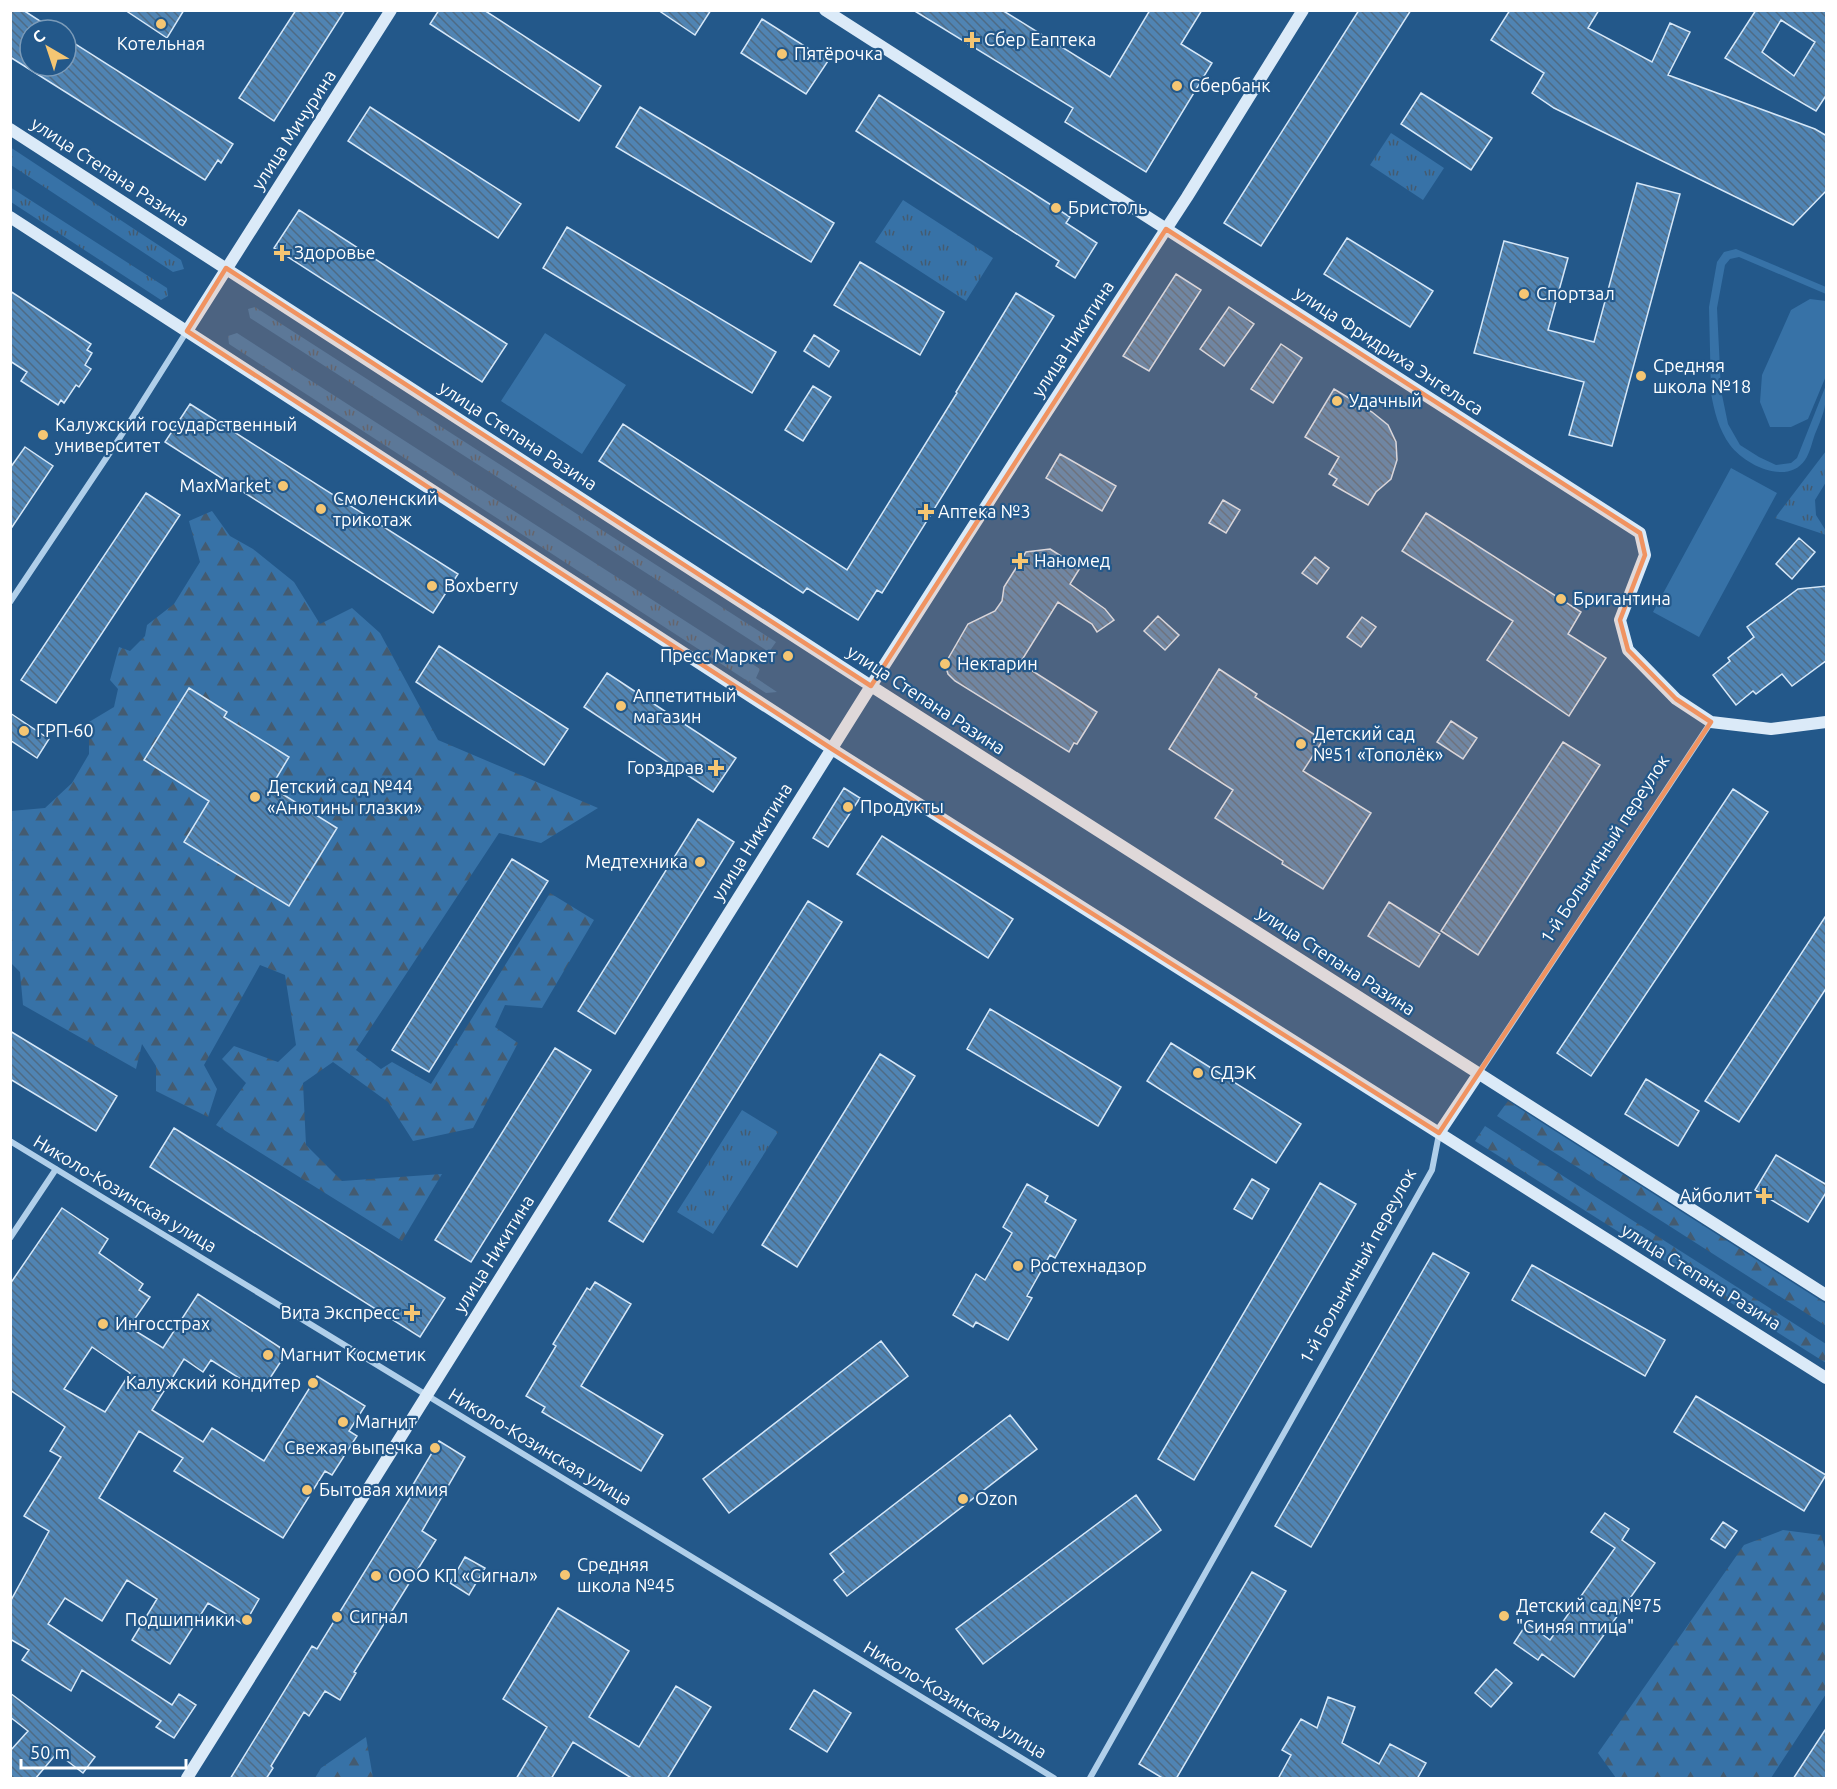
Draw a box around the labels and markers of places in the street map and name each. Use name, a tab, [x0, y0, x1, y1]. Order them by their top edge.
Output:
marker: Котельная	[154, 17, 168, 31]
place label: Сбер Еаптека	[984, 29, 1096, 49]
place label: Котельная	[117, 33, 205, 53]
marker: Сбер Еаптека	[965, 33, 979, 47]
place label: Пятёрочка	[794, 43, 883, 63]
marker: Пятёрочка	[775, 47, 789, 61]
place label: Сбербанк	[1189, 75, 1271, 95]
marker: Сбербанк	[1170, 79, 1184, 93]
place label: Бристоль	[1068, 197, 1147, 217]
marker: Бристоль	[1049, 201, 1063, 215]
place label: Здоровье	[294, 242, 375, 262]
marker: Здоровье	[275, 246, 289, 260]
place label: Спортзал	[1536, 283, 1615, 303]
marker: Спортзал	[1517, 287, 1531, 301]
place label: Средняя школа №18	[1653, 355, 1751, 396]
marker: Средняя школа №18	[1634, 369, 1648, 383]
place label: Удачный	[1349, 390, 1422, 410]
marker: Удачный	[1330, 394, 1344, 408]
place label: Калужский государственный университет	[55, 414, 297, 455]
marker: Калужский государственный университет	[36, 428, 50, 442]
place label: MaxMarket	[180, 475, 271, 495]
marker: MaxMarket	[276, 479, 290, 493]
place label: Смоленский трикотаж	[333, 488, 438, 529]
place label: Аптека №3	[938, 501, 1031, 521]
marker: Смоленский трикотаж	[314, 502, 328, 516]
marker: Аптека №3	[919, 505, 933, 519]
place label: Наномед	[1034, 550, 1111, 570]
marker: Наномед	[1011, 552, 1029, 570]
place label: Boxberry	[444, 575, 518, 595]
marker: Boxberry	[425, 579, 439, 593]
place label: Бригантина	[1573, 588, 1671, 608]
marker: Бригантина	[1554, 592, 1568, 606]
place label: Пресс Маркет	[660, 645, 776, 665]
marker: Пресс Маркет	[781, 649, 795, 663]
place label: Нектарин	[957, 653, 1038, 673]
marker: Нектарин	[938, 657, 952, 671]
place label: Аппетитный магазин	[633, 685, 737, 726]
marker: Аппетитный магазин	[614, 699, 628, 713]
place label: ГРП-60	[36, 720, 94, 740]
place label: Детский сад №51 «Тополёк»	[1313, 723, 1443, 764]
marker: ГРП-60	[17, 724, 31, 738]
marker: Детский сад №51 «Тополёк»	[1294, 737, 1308, 751]
place label: Горздрав	[627, 757, 704, 777]
marker: Горздрав	[709, 761, 723, 775]
place label: Детский сад №44 «Анютины глазки»	[267, 776, 422, 817]
marker: Детский сад №44 «Анютины глазки»	[248, 790, 262, 804]
place label: Продукты	[860, 796, 944, 816]
marker: Продукты	[841, 800, 855, 814]
place label: Медтехника	[585, 851, 688, 871]
marker: Медтехника	[693, 855, 707, 869]
place label: СДЭК	[1210, 1062, 1256, 1082]
marker: СДЭК	[1191, 1066, 1205, 1080]
place label: Айболит	[1679, 1185, 1752, 1205]
marker: Айболит	[1757, 1189, 1771, 1203]
place label: Ростехнадзор	[1030, 1255, 1147, 1275]
marker: Ростехнадзор	[1011, 1259, 1025, 1273]
place label: Вита Экспресс	[281, 1302, 400, 1322]
marker: Вита Экспресс	[405, 1306, 419, 1320]
place label: Ингосстрах	[115, 1313, 210, 1333]
marker: Ингосстрах	[96, 1317, 110, 1331]
place label: Магнит Косметик	[280, 1344, 426, 1364]
marker: Магнит Косметик	[261, 1348, 275, 1362]
place label: Калужский кондитер	[126, 1372, 301, 1392]
marker: Калужский кондитер	[306, 1376, 320, 1390]
place label: Магнит	[355, 1411, 416, 1431]
marker: Магнит	[336, 1415, 350, 1429]
place label: Свежая выпечка	[284, 1437, 423, 1457]
marker: Свежая выпечка	[428, 1441, 442, 1455]
place label: Бытовая химия	[319, 1479, 448, 1499]
marker: Бытовая химия	[300, 1483, 314, 1497]
place label: Ozon	[975, 1488, 1018, 1508]
marker: Ozon	[956, 1492, 970, 1506]
place label: Средняя школа №45	[577, 1554, 675, 1595]
place label: ООО КП «Сигнал»	[388, 1565, 538, 1585]
marker: Средняя школа №45	[558, 1568, 572, 1582]
marker: ООО КП «Сигнал»	[369, 1569, 383, 1583]
place label: Детский сад №75 "Синяя птица"	[1516, 1595, 1662, 1636]
place label: Сигнал	[349, 1606, 408, 1626]
place label: Подшипники	[125, 1609, 235, 1629]
marker: Детский сад №75 "Синяя птица"	[1497, 1609, 1511, 1623]
marker: Сигнал	[330, 1610, 344, 1624]
marker: Подшипники	[240, 1613, 254, 1627]

